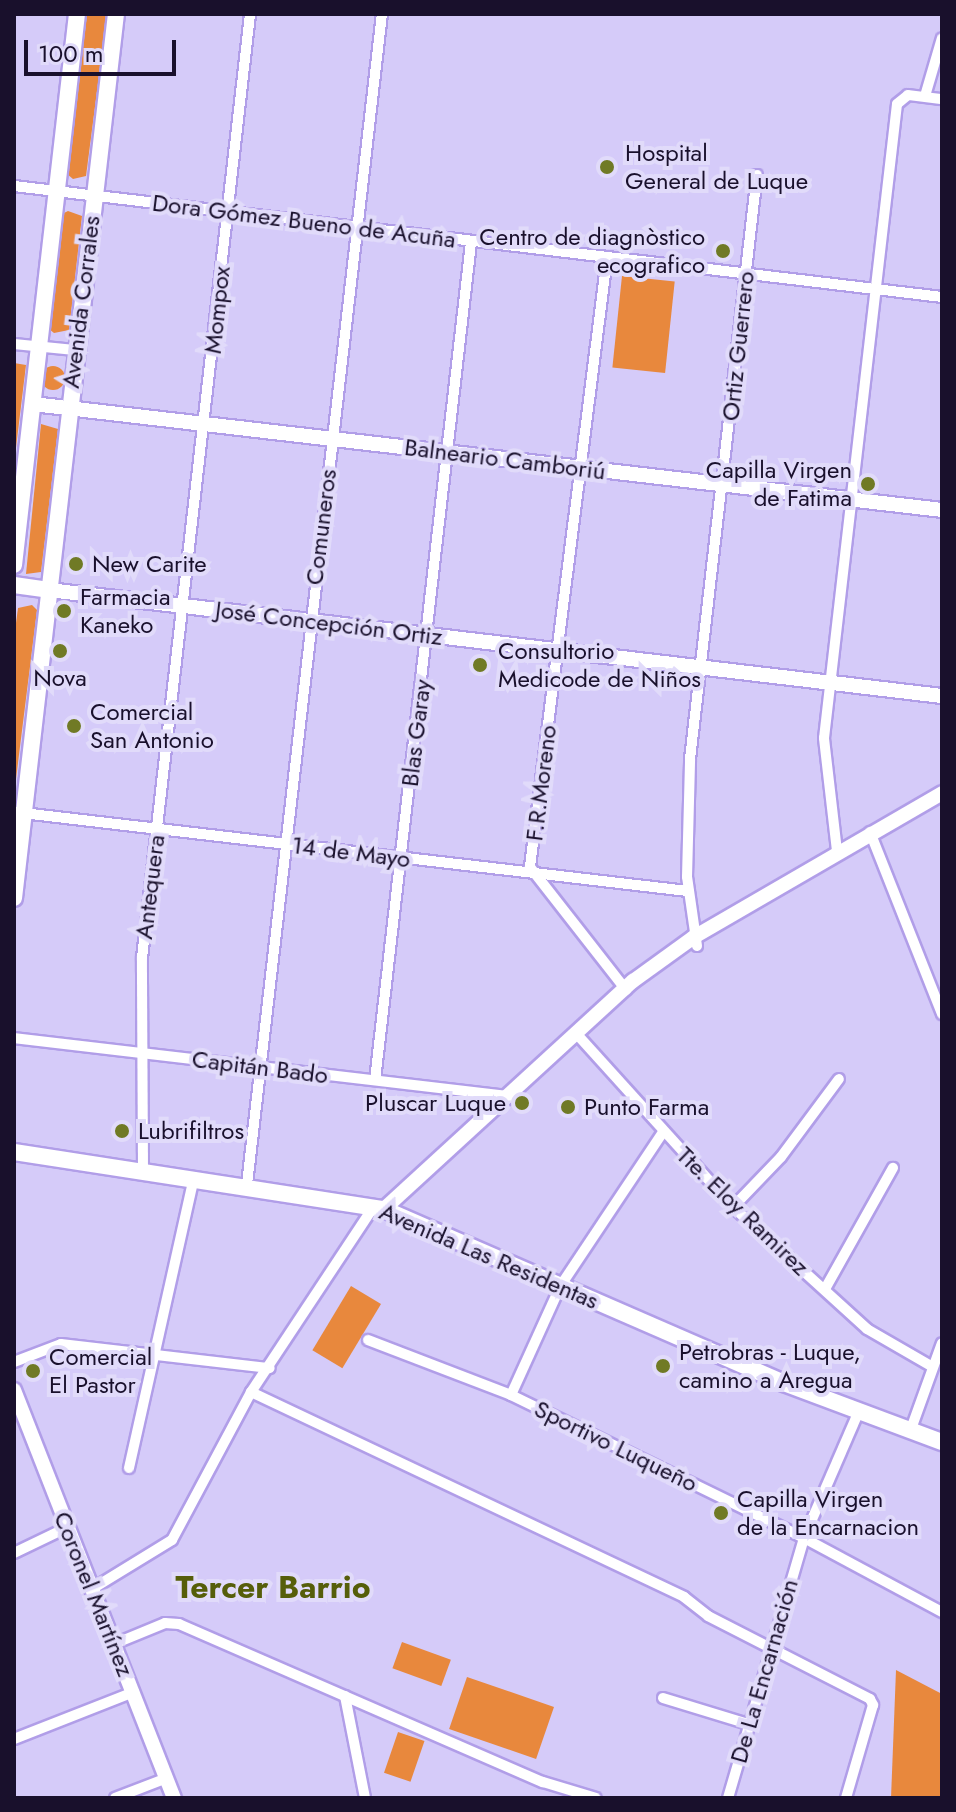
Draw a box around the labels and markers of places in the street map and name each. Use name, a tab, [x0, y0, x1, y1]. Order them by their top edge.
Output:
place label: Hospital General de Luque	[625, 139, 808, 195]
marker: Hospital General de Luque	[596, 156, 618, 178]
place label: Centro de diagnòstico ecografico	[479, 223, 705, 279]
marker: Centro de diagnòstico ecografico	[712, 240, 734, 262]
place label: Capilla Virgen de Fatima	[706, 456, 852, 512]
marker: Capilla Virgen de Fatima	[859, 475, 877, 493]
place label: New Carite	[92, 550, 207, 578]
marker: New Carite	[67, 555, 85, 573]
place label: Farmacia Kaneko	[80, 583, 171, 639]
marker: Farmacia Kaneko	[55, 602, 73, 620]
place label: Consultorio Medicode de Niños	[498, 637, 701, 693]
marker: Nova	[51, 642, 69, 660]
marker: Consultorio Medicode de Niños	[469, 654, 491, 676]
place label: Nova	[33, 664, 87, 692]
place label: Comercial San Antonio	[90, 698, 214, 754]
marker: Comercial San Antonio	[65, 717, 83, 735]
place label: Pluscar Luque	[365, 1089, 506, 1117]
place label: Punto Farma	[584, 1093, 709, 1121]
marker: Pluscar Luque	[513, 1094, 531, 1112]
marker: Punto Farma	[559, 1098, 577, 1116]
place label: Lubrifiltros	[138, 1117, 244, 1145]
marker: Lubrifiltros	[113, 1122, 131, 1140]
place label: Petrobras - Luque, camino a Aregua	[679, 1338, 861, 1394]
place label: Comercial El Pastor	[49, 1343, 152, 1399]
marker: Petrobras - Luque, camino a Aregua	[654, 1357, 672, 1375]
marker: Comercial El Pastor	[24, 1362, 42, 1380]
place label: Capilla Virgen de la Encarnacion	[737, 1485, 919, 1541]
marker: Capilla Virgen de la Encarnacion	[712, 1504, 730, 1522]

